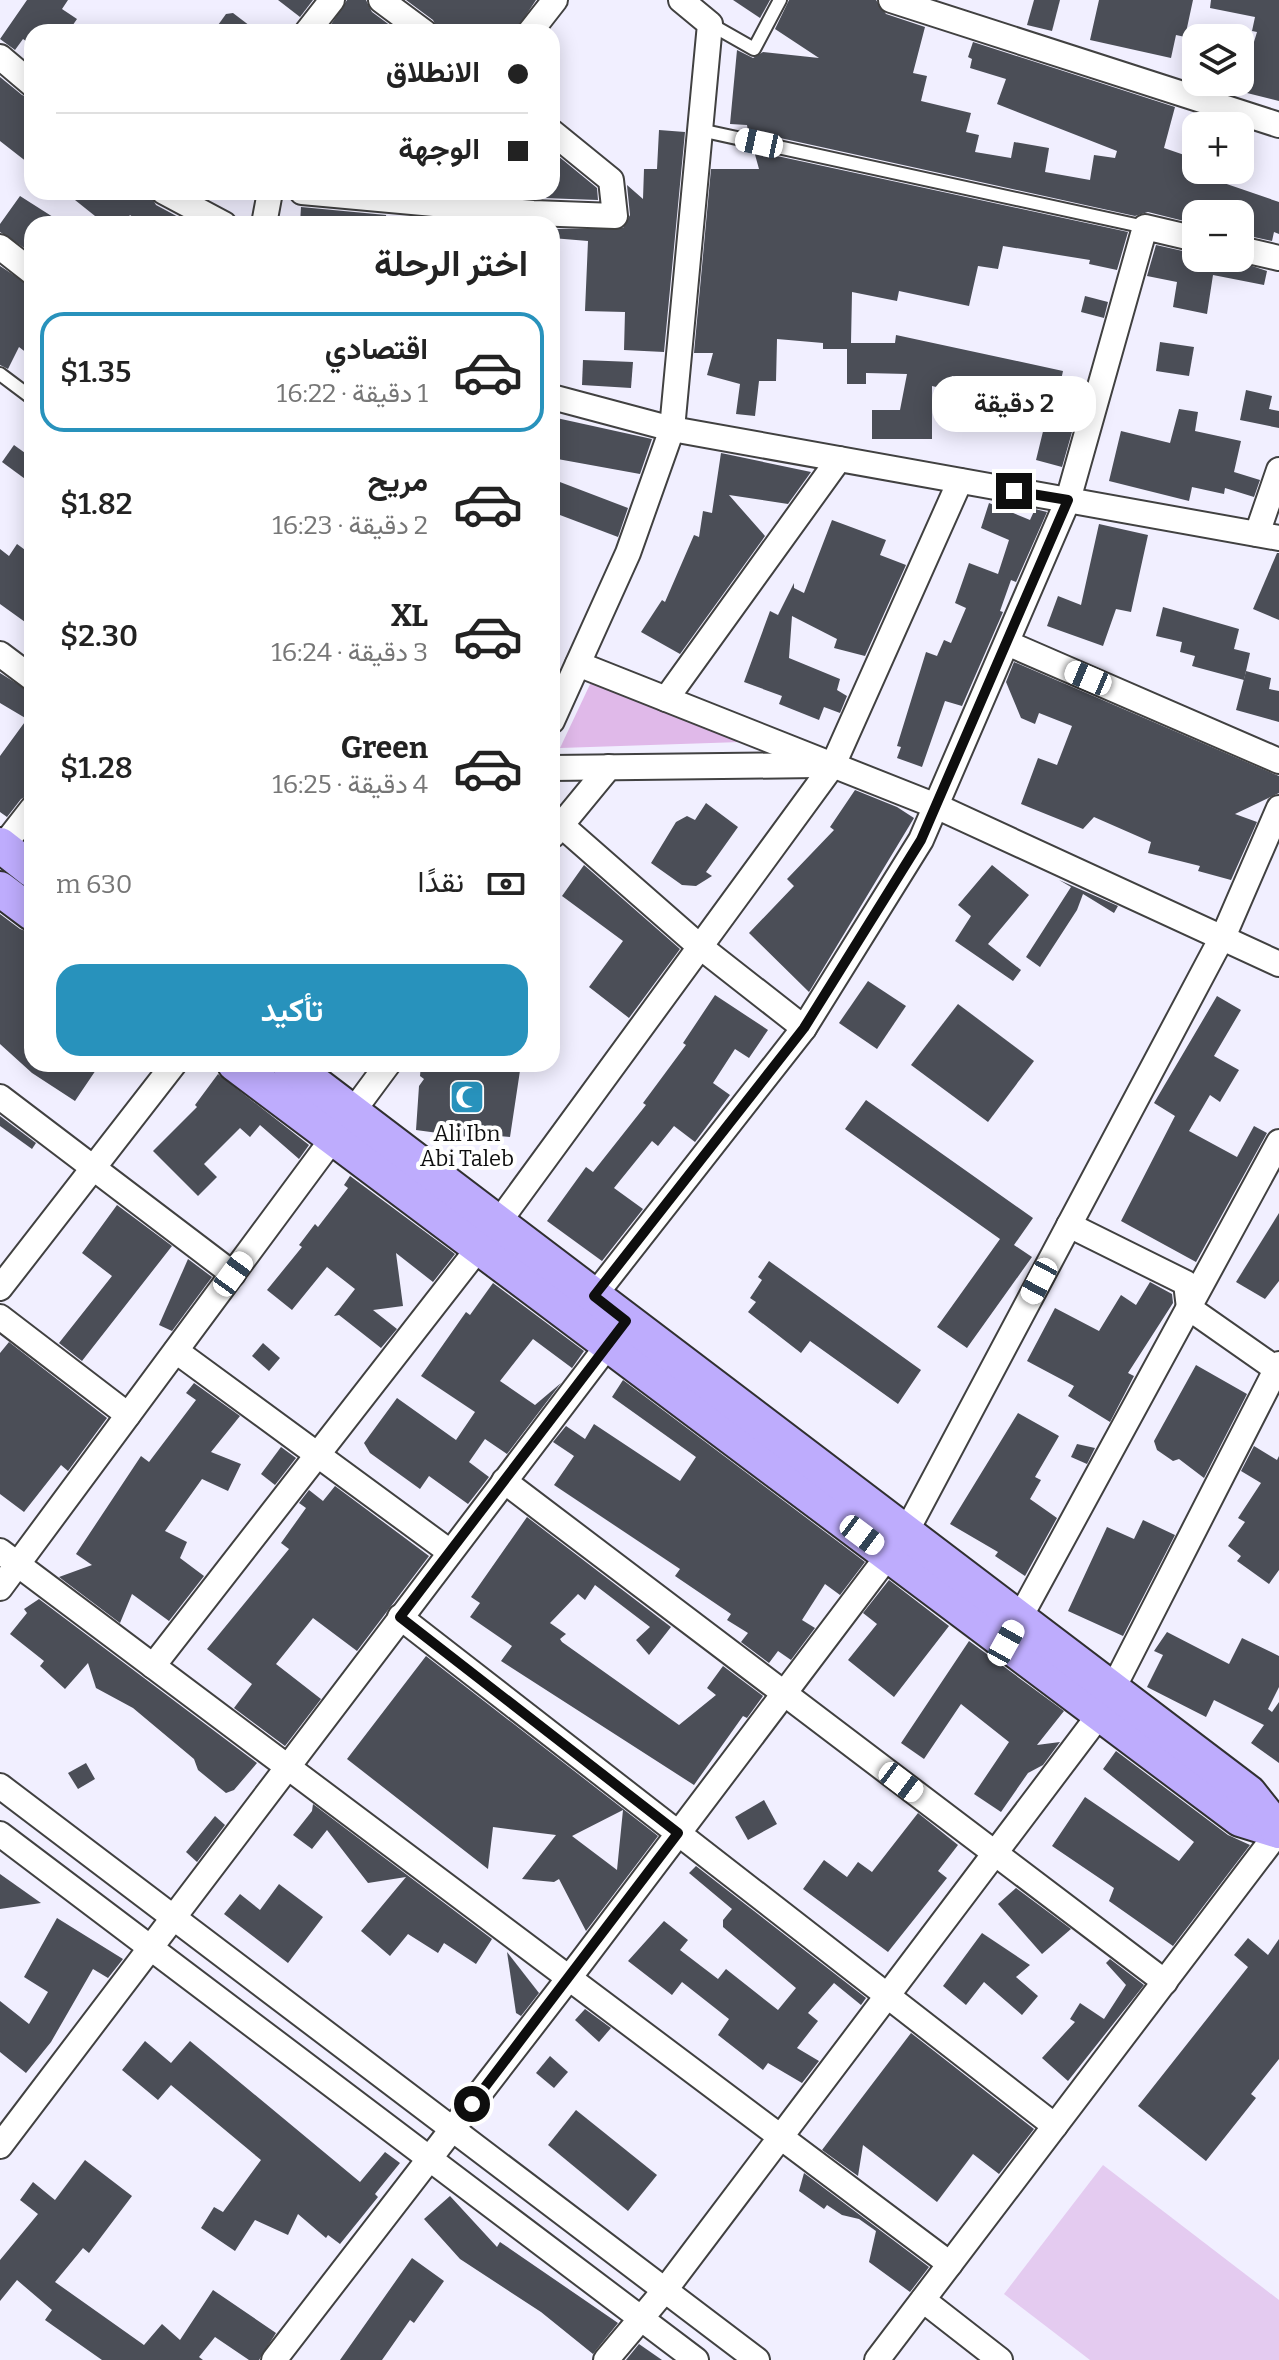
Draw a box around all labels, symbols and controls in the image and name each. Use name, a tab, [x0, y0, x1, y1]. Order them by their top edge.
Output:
map controls	[1182, 24, 1254, 272]
button: layers	[1182, 24, 1254, 96]
text: الانطلاق	[386, 54, 480, 90]
button: +	[1182, 112, 1254, 184]
car	[733, 126, 785, 160]
text: الوجهة	[398, 131, 480, 167]
button: −	[1182, 200, 1254, 272]
text: اختر الرحلة	[374, 242, 528, 286]
text: اقتصادي	[325, 331, 428, 367]
icon: car	[452, 336, 524, 408]
text: $1.35	[60, 354, 131, 390]
callout: 2 دقيقة	[932, 375, 1096, 431]
text: 1 دقيقة · 16:22	[277, 378, 428, 409]
text: 2 دقيقة	[974, 388, 1054, 419]
text: مريح	[368, 463, 428, 499]
icon: car	[452, 468, 524, 540]
route end	[996, 473, 1032, 509]
text: $1.82	[60, 486, 133, 522]
text: 2 دقيقة · 16:23	[272, 510, 428, 541]
text: XL	[391, 598, 428, 634]
icon: car	[452, 600, 524, 672]
text: $2.30	[60, 618, 138, 654]
text: 3 دقيقة · 16:24	[271, 637, 428, 668]
car	[1061, 658, 1115, 698]
text: Green	[341, 730, 428, 766]
icon: car	[452, 732, 524, 804]
text: $1.28	[60, 750, 133, 786]
text: 4 دقيقة · 16:25	[272, 769, 428, 800]
icon: cash	[484, 862, 528, 906]
text: نقدًا	[418, 864, 464, 900]
text: 630 m	[56, 869, 132, 900]
button: تأكيد	[56, 964, 528, 1056]
mosque icon: Ali Ibn Abi Taleb	[448, 1078, 486, 1116]
place label: Ali Ibn Abi Taleb	[420, 1120, 514, 1172]
car	[209, 1248, 257, 1300]
car	[1017, 1254, 1061, 1308]
car	[836, 1511, 888, 1559]
car	[984, 1616, 1028, 1670]
car	[875, 1758, 927, 1806]
route start	[454, 2086, 490, 2122]

